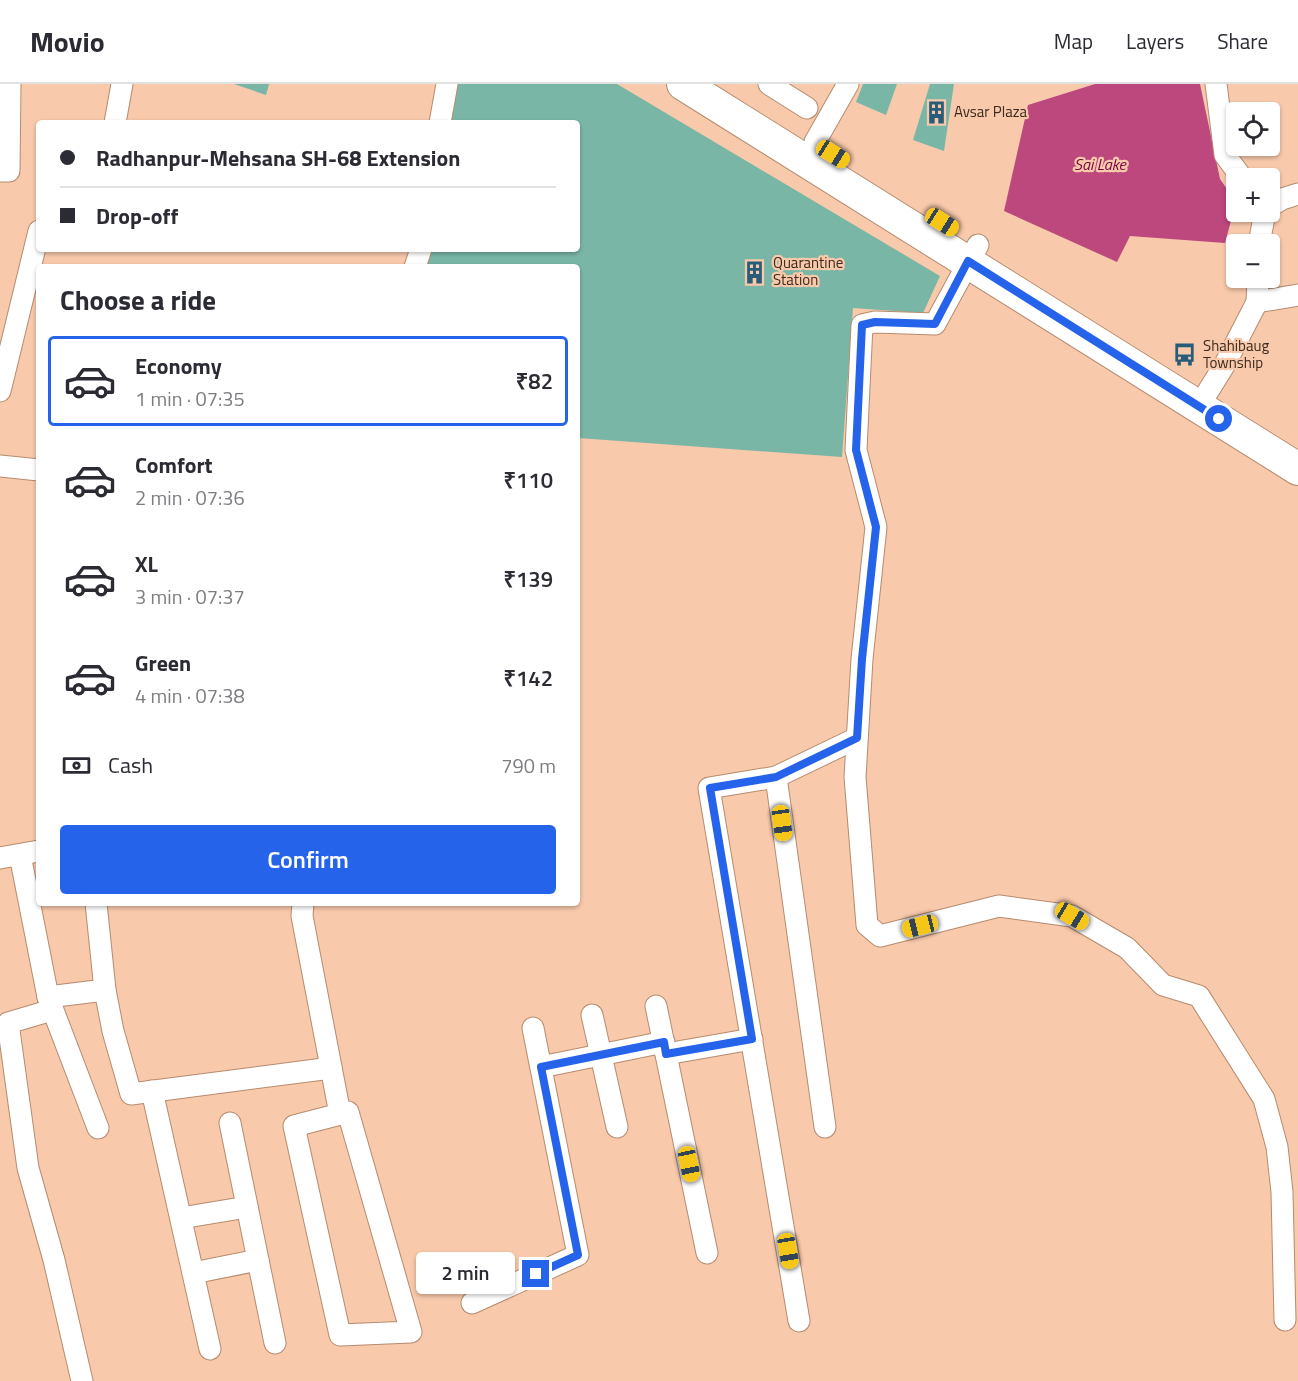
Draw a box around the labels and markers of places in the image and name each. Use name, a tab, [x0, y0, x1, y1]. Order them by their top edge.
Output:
building icon: Avsar Plaza	[923, 99, 949, 125]
place label: Avsar Plaza	[954, 100, 1027, 123]
place label: Quarantine Station	[773, 251, 843, 291]
building icon: Quarantine Station	[742, 259, 768, 285]
place label: Shahibaug Township	[1203, 334, 1269, 374]
bus stop icon: Shahibaug Township	[1172, 342, 1198, 368]

